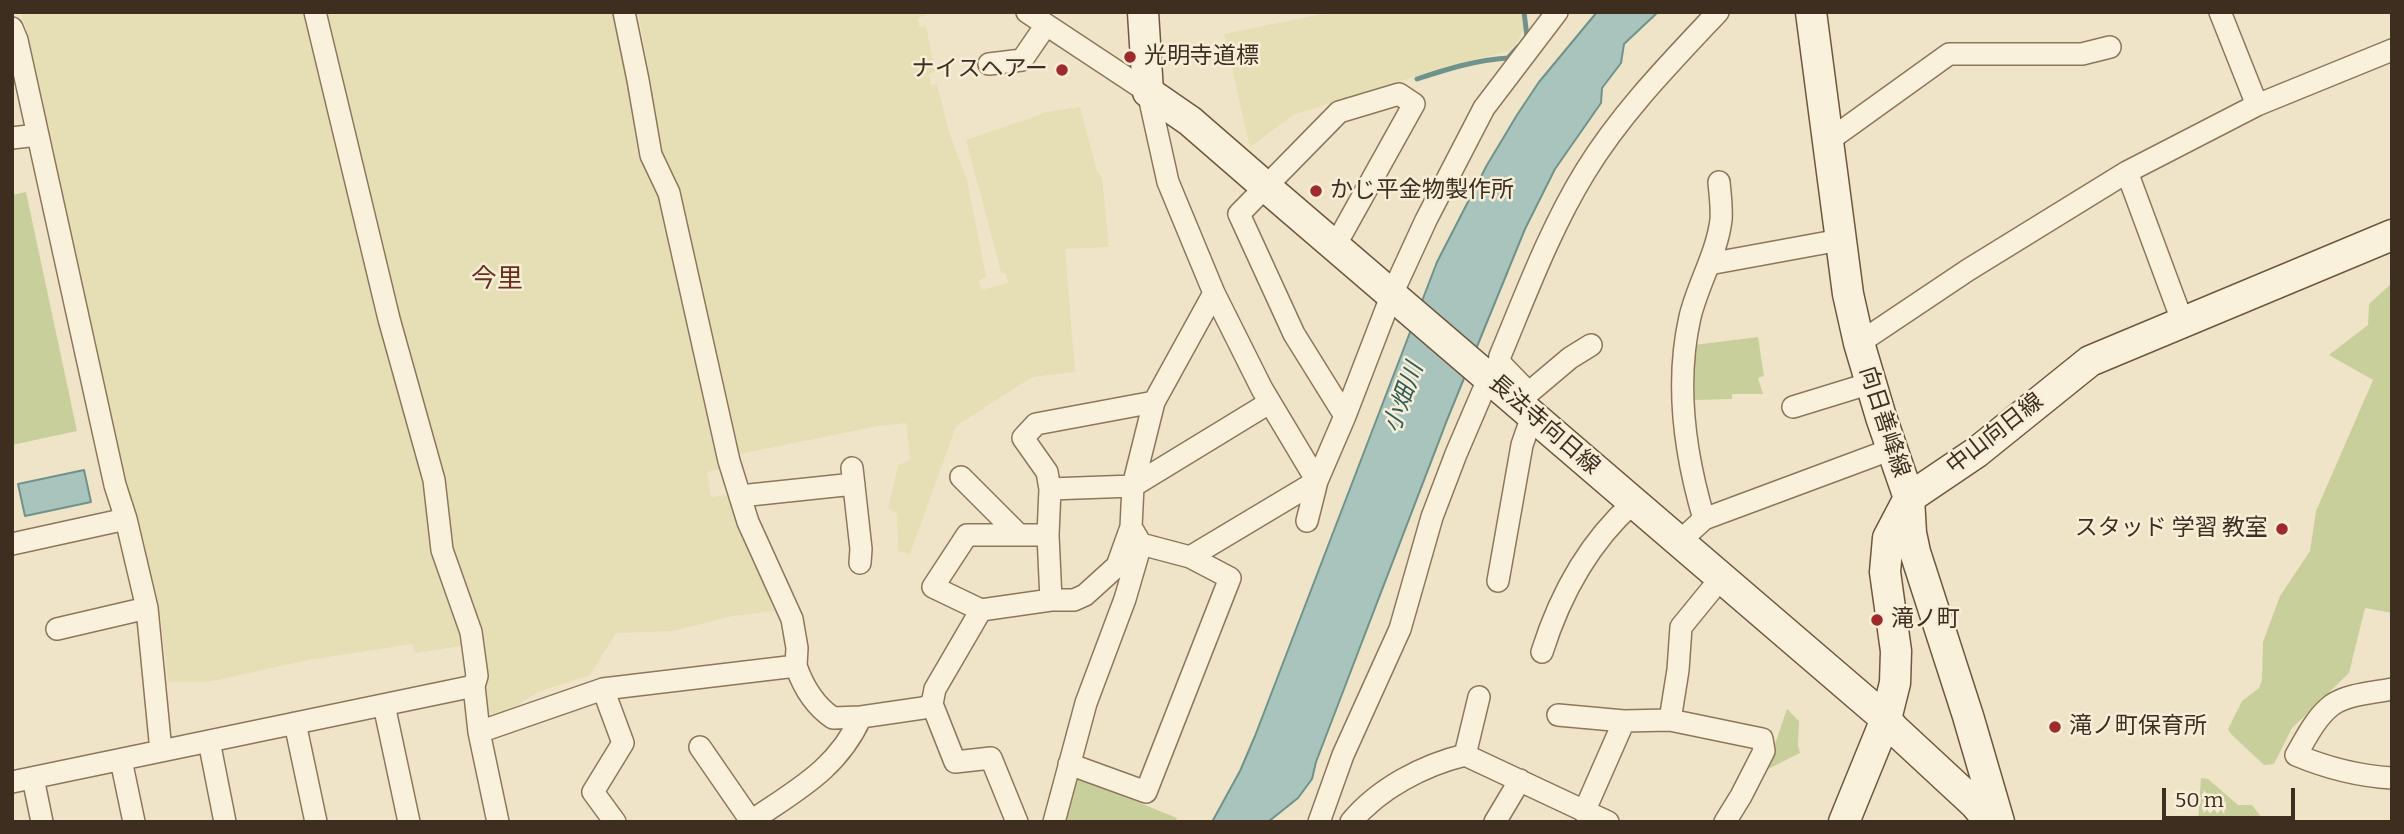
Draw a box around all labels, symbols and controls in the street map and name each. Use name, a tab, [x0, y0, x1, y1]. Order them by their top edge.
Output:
place label: 光明寺道標	[1144, 43, 1259, 71]
marker: 光明寺道標	[1122, 49, 1138, 65]
place label: ナイスヘアー	[911, 56, 1048, 84]
marker: ナイスヘアー	[1054, 62, 1070, 78]
place label: かじ平金物製作所	[1330, 177, 1514, 205]
marker: かじ平金物製作所	[1308, 183, 1324, 199]
district label: 今里	[471, 264, 523, 296]
water label: 小畑川	[1378, 359, 1430, 437]
street label: 向日善峰線	[1853, 363, 1915, 481]
street label: 長法寺向日線	[1483, 369, 1605, 481]
street label: 中山向日線	[1941, 388, 2049, 480]
place label: スタッド 学習 教室	[2075, 515, 2268, 543]
marker: スタッド 学習 教室	[2274, 521, 2290, 537]
place label: 滝ノ町	[1891, 606, 1960, 634]
marker: 滝ノ町	[1869, 612, 1885, 628]
place label: 滝ノ町保育所	[2069, 713, 2207, 741]
marker: 滝ノ町保育所	[2047, 719, 2063, 735]
scale bar	[2166, 774, 2299, 818]
text: 50 m	[2175, 787, 2224, 813]

